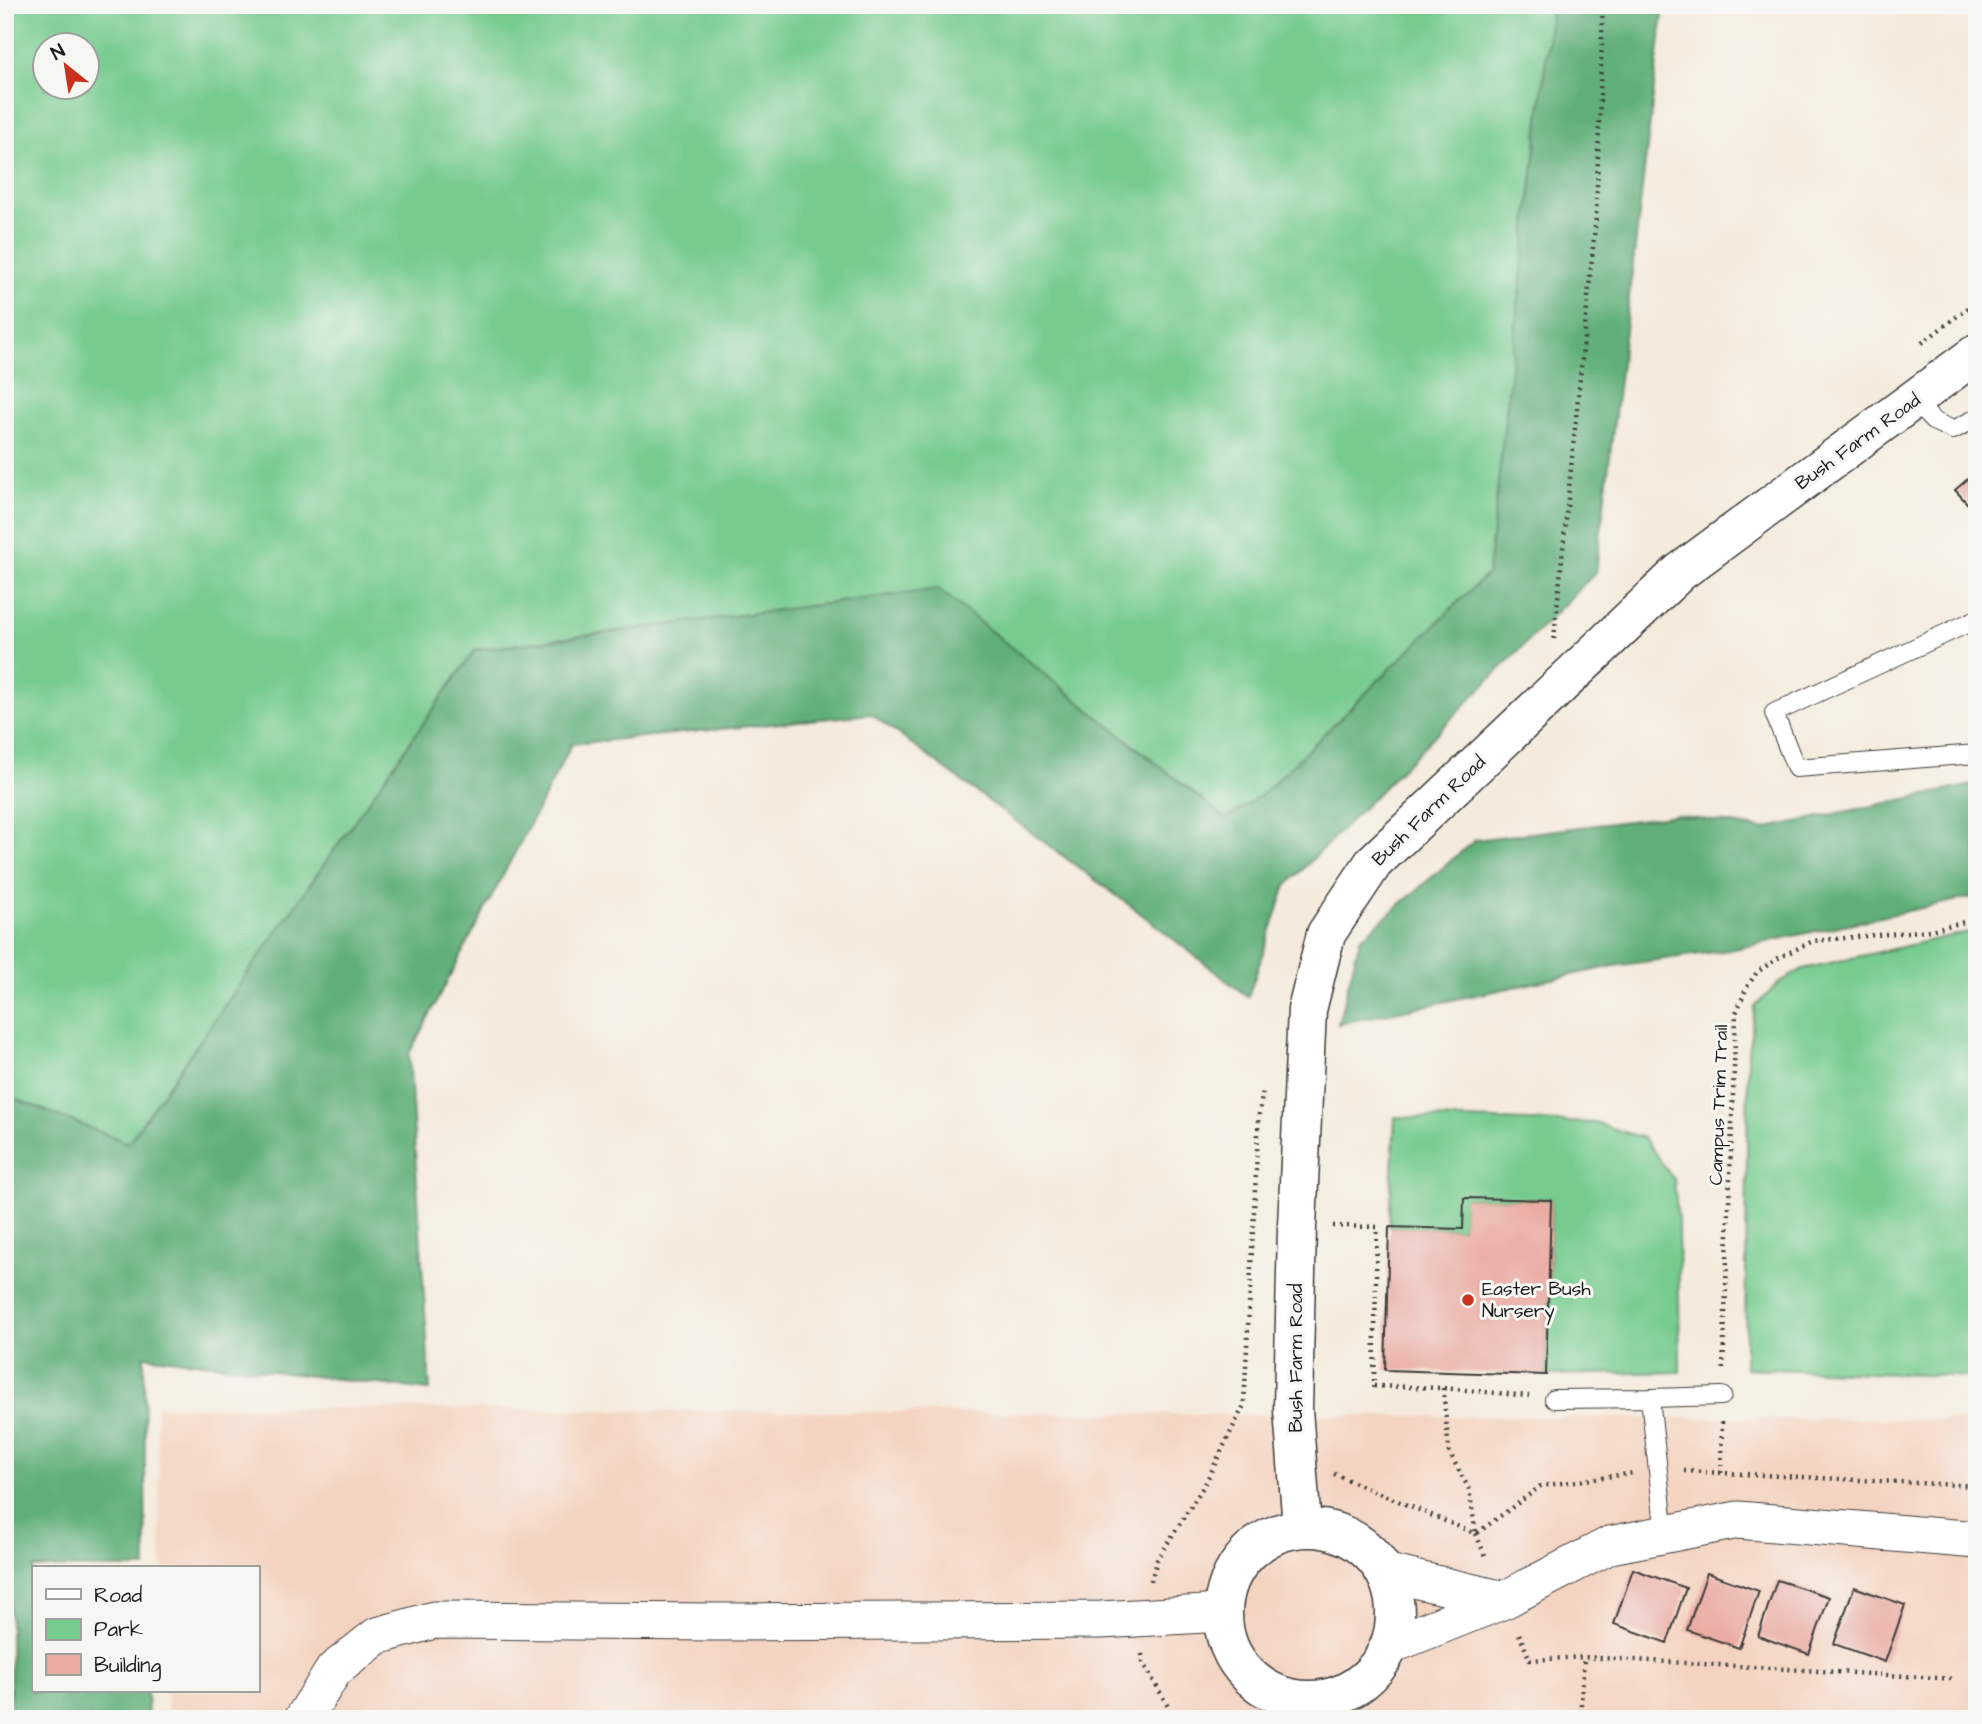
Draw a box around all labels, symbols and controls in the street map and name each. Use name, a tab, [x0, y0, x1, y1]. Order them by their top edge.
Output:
north arrow	[32, 32, 102, 102]
text: N	[46, 38, 70, 67]
street label: Bush Farm Road	[1790, 387, 1926, 497]
street label: Bush Farm Road	[1366, 749, 1492, 872]
street label: Campus Trim Trail	[1703, 1024, 1735, 1186]
place label: Easter Bush Nursery	[1482, 1276, 1591, 1326]
street label: Bush Farm Road	[1283, 1283, 1310, 1433]
marker: Easter Bush Nursery	[1460, 1292, 1476, 1308]
legend	[32, 1566, 259, 1692]
text: Road	[94, 1581, 142, 1610]
text: Park	[94, 1615, 143, 1644]
text: Building	[94, 1651, 162, 1682]

